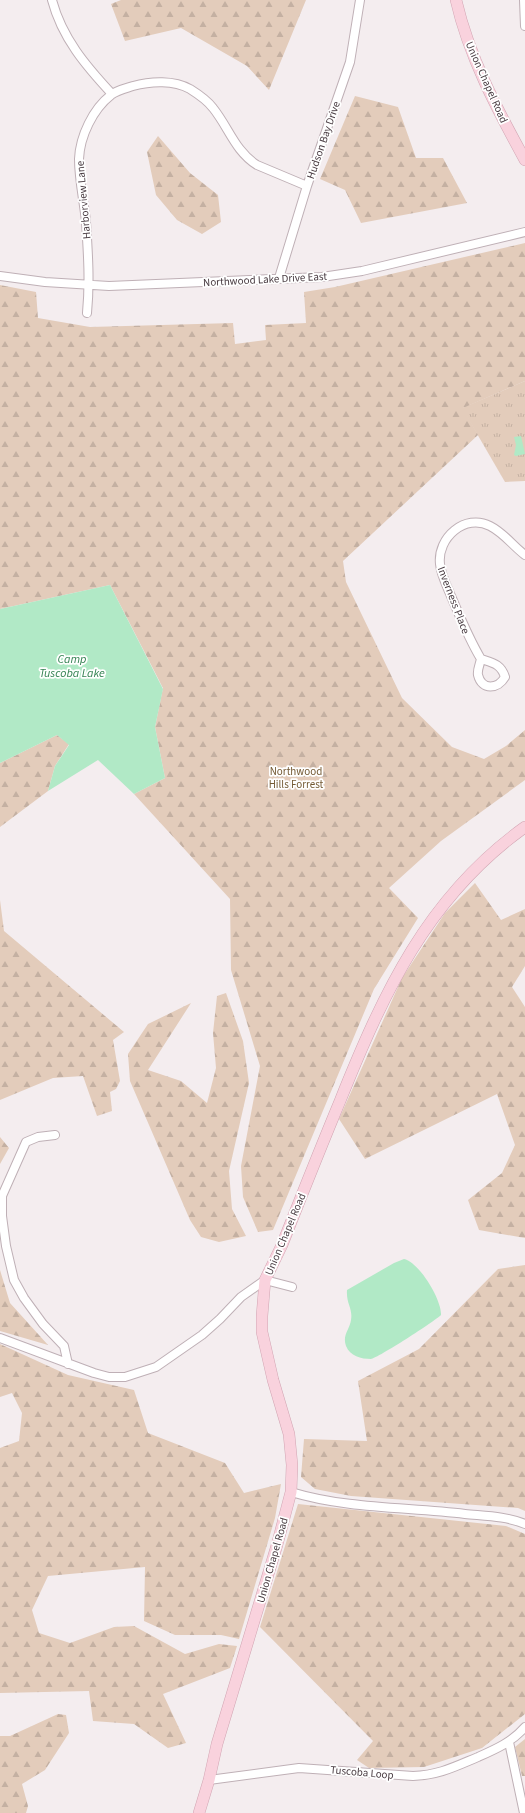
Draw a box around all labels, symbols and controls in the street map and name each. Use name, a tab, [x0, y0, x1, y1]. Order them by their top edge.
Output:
street label: Union Chapel Road	[462, 39, 511, 125]
street label: Hudson Bay Drive	[303, 99, 344, 181]
street label: Harborview Lane	[73, 160, 94, 240]
street label: Northwood Lake Drive East	[203, 269, 328, 290]
street label: Inverness Place	[434, 564, 473, 637]
water label: Camp Tuscoba Lake	[39, 651, 105, 682]
park label: Northwood Hills Forrest	[269, 764, 324, 792]
street label: Union Chapel Road	[261, 1191, 310, 1278]
street label: Union Chapel Road	[253, 1516, 292, 1604]
street label: Tuscoba Loop	[330, 1762, 394, 1783]

